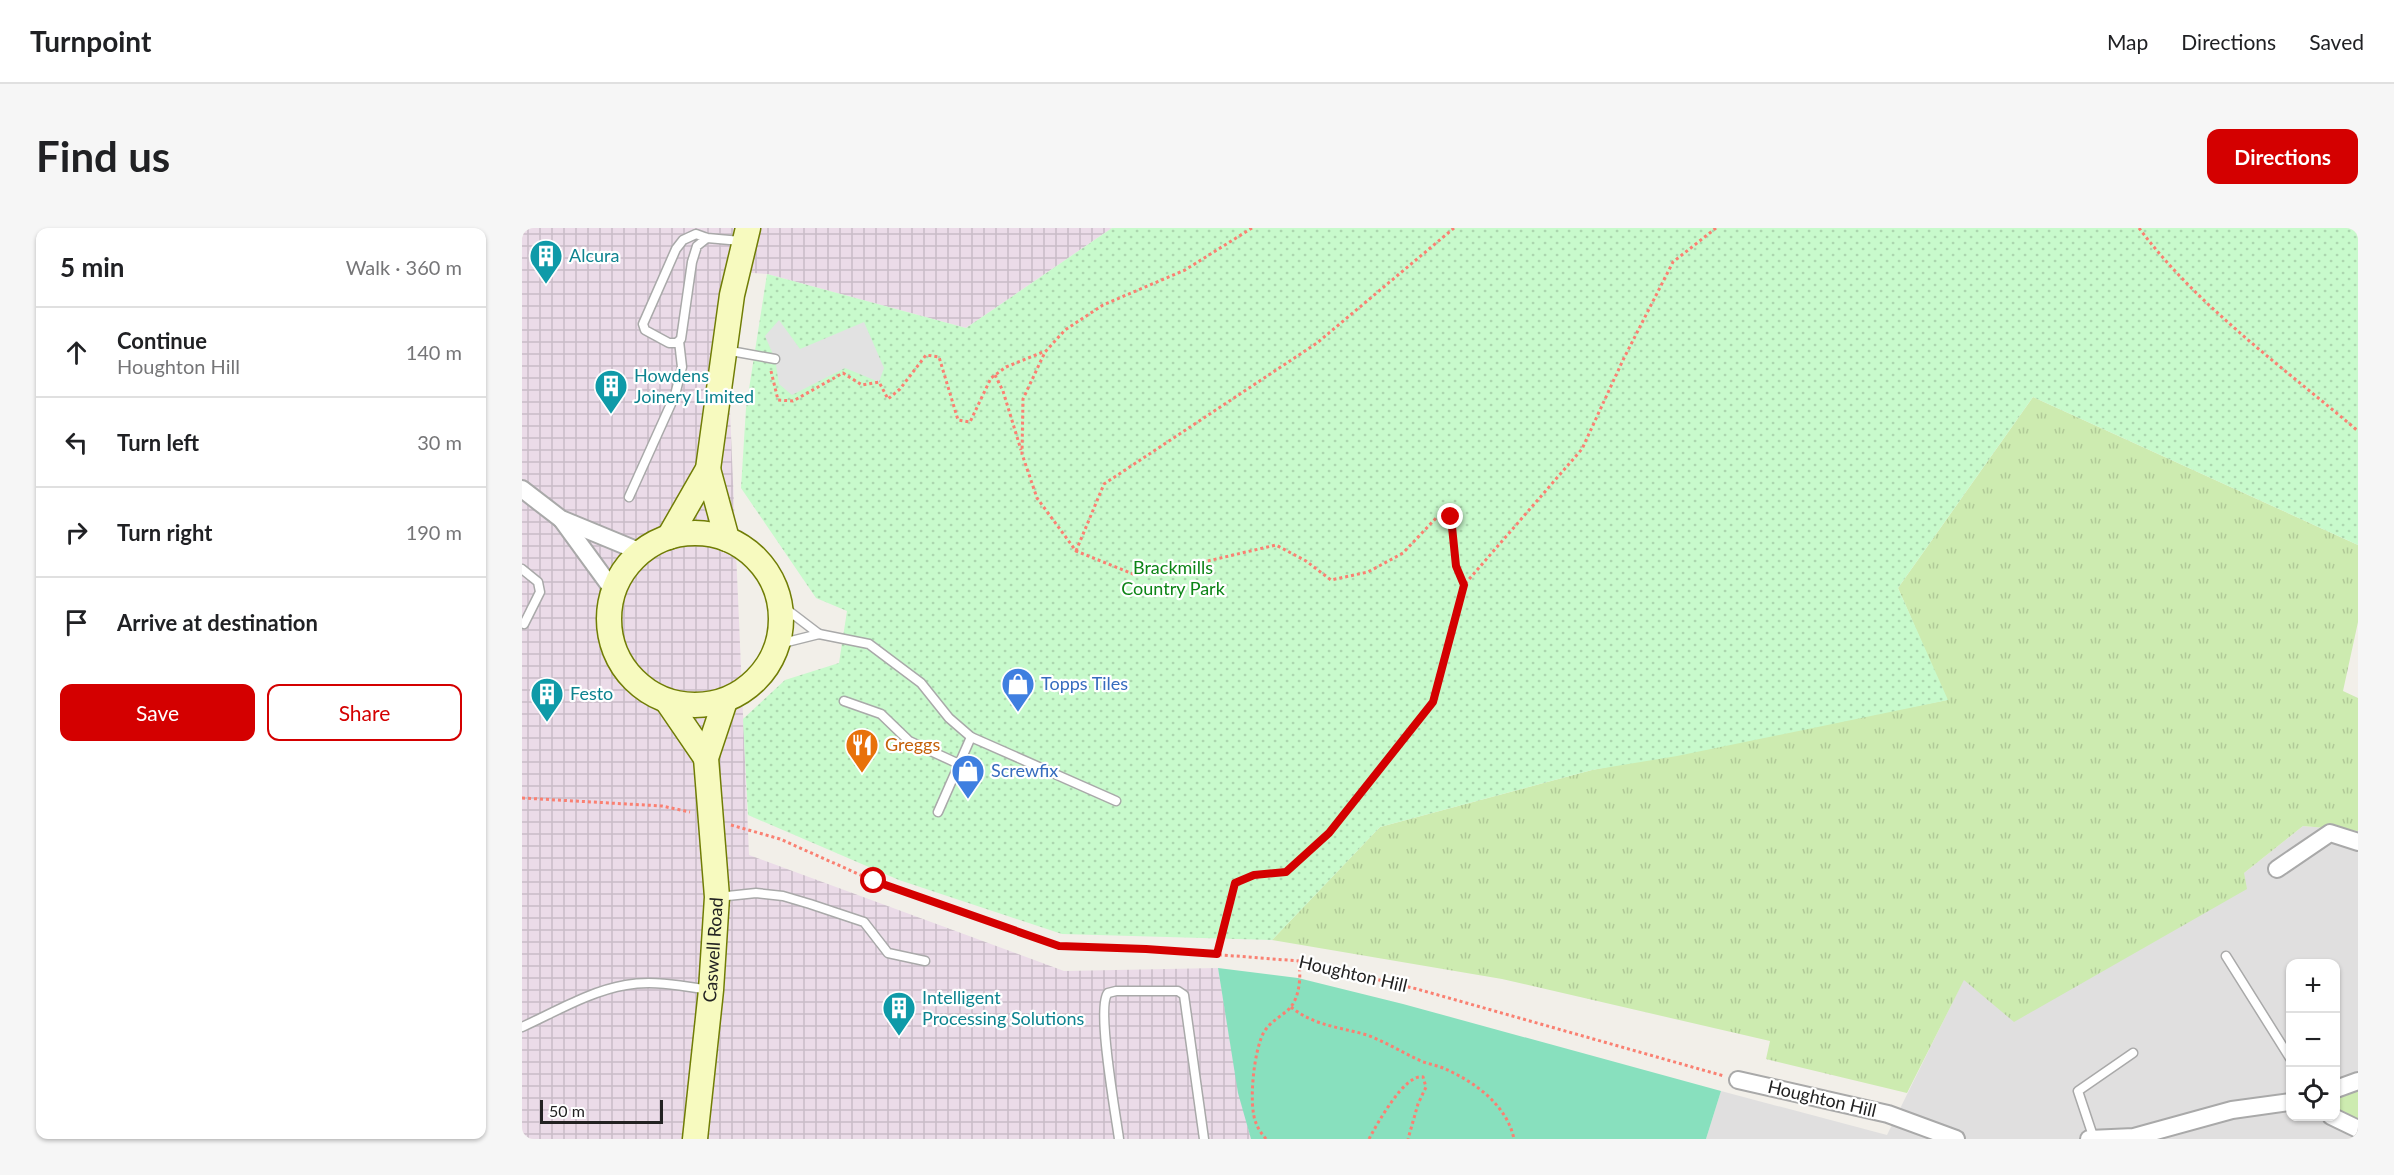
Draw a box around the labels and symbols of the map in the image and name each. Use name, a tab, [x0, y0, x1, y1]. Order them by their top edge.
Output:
building icon: Alcura	[528, 238, 564, 285]
place label: Alcura	[569, 244, 619, 266]
place label: Howdens Joinery Limited	[634, 364, 754, 407]
building icon: Howdens Joinery Limited	[593, 368, 629, 415]
route end	[1437, 503, 1463, 529]
park label: Brackmills Country Park	[1121, 556, 1226, 599]
shop icon: Topps Tiles	[1000, 666, 1036, 713]
place label: Topps Tiles	[1041, 672, 1128, 694]
building icon: Festo	[529, 676, 565, 723]
place label: Festo	[570, 682, 613, 704]
restaurant icon: Greggs	[844, 727, 880, 774]
place label: Greggs	[885, 733, 940, 755]
shop icon: Screwfix	[950, 753, 986, 800]
place label: Screwfix	[991, 759, 1058, 781]
route start	[860, 867, 886, 893]
street label: Caswell Road	[698, 897, 727, 1004]
street label: Houghton Hill	[1297, 950, 1410, 996]
place label: Intelligent Processing Solutions	[922, 986, 1084, 1029]
building icon: Intelligent Processing Solutions	[881, 990, 917, 1037]
street label: Houghton Hill	[1766, 1075, 1879, 1121]
scale bar	[540, 1097, 663, 1124]

